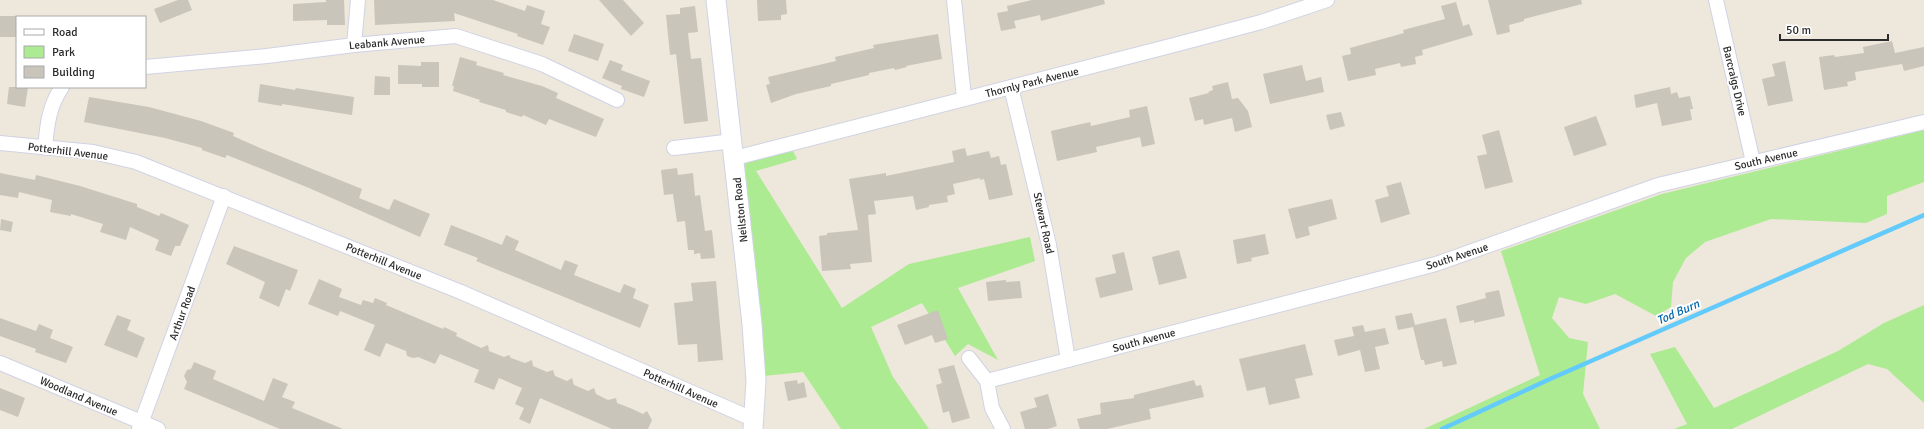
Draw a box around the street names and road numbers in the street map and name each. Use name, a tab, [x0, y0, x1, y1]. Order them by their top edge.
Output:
street label: Leabank Avenue	[348, 33, 426, 52]
street label: Barcraigs Drive	[1720, 45, 1749, 117]
street label: Thornly Park Avenue	[984, 65, 1080, 100]
street label: Potterhill Avenue	[27, 140, 109, 163]
street label: South Avenue	[1733, 146, 1799, 173]
street label: Neilston Road	[731, 177, 750, 243]
street label: Stewart Road	[1031, 191, 1056, 255]
street label: Potterhill Avenue	[344, 240, 424, 283]
street label: South Avenue	[1424, 240, 1490, 273]
street label: Arthur Road	[167, 284, 198, 342]
street label: South Avenue	[1111, 326, 1177, 355]
street label: Potterhill Avenue	[641, 366, 720, 411]
street label: Woodland Avenue	[38, 374, 120, 419]

